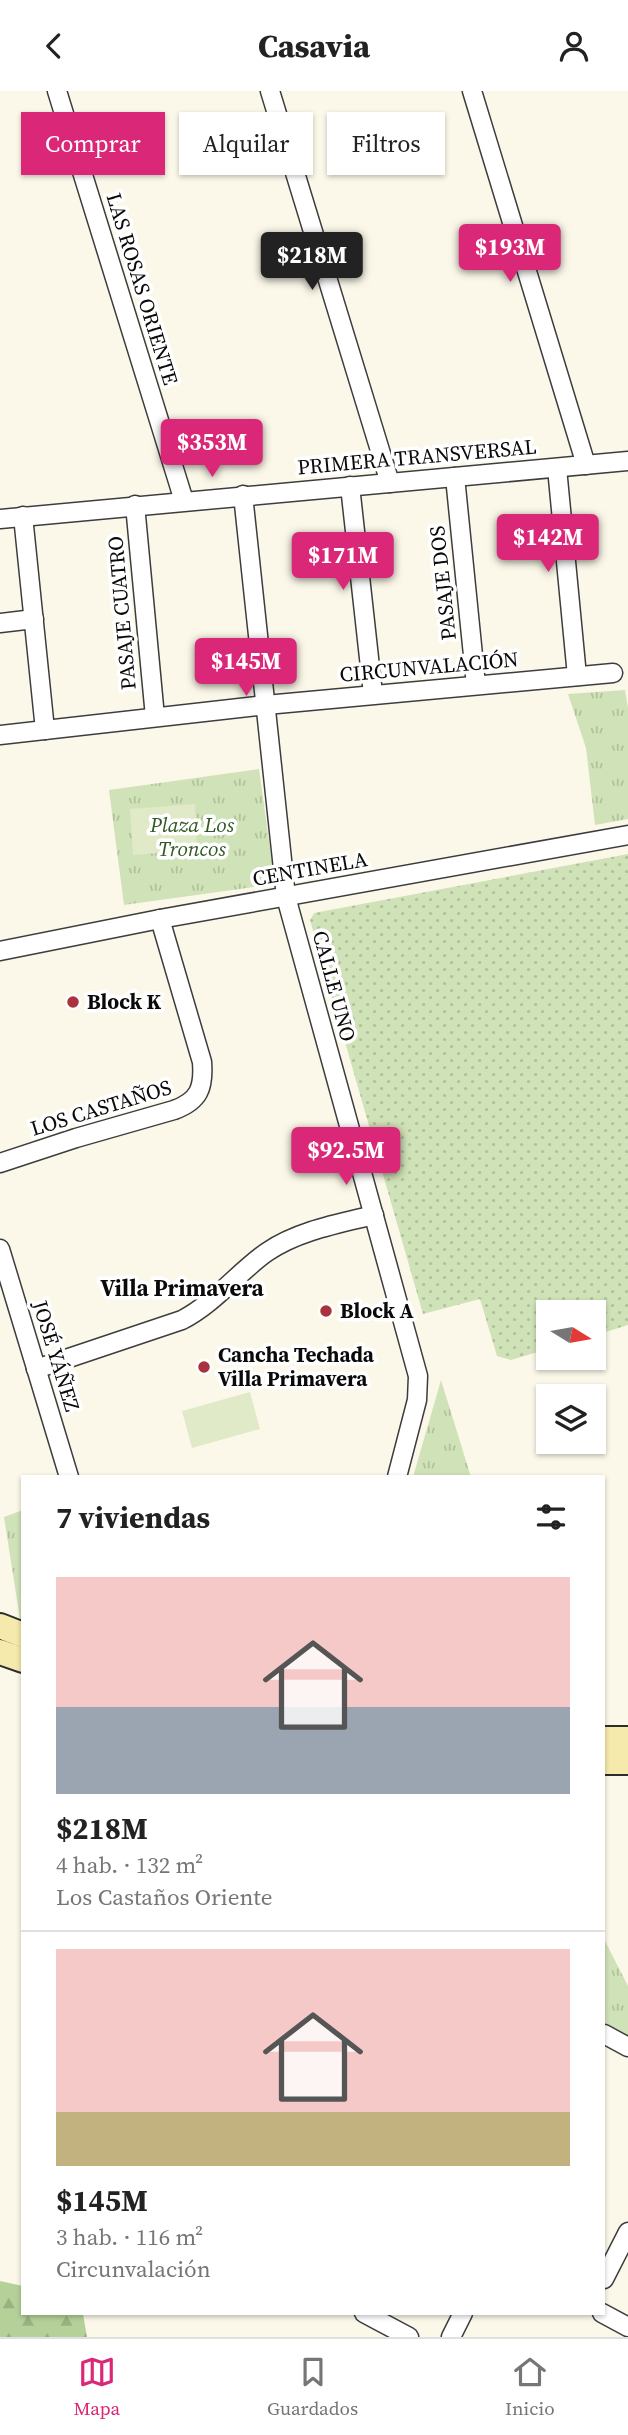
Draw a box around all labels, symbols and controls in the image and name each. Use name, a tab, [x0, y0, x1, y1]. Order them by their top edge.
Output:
text: Casavia	[258, 24, 370, 68]
icon: back	[35, 27, 73, 65]
icon: person	[555, 27, 593, 65]
chip: Comprar	[21, 112, 165, 175]
chip: Alquilar	[179, 112, 313, 175]
chip: Filtros	[327, 112, 445, 175]
street label: LAS ROSAS ORIENTE	[99, 189, 185, 388]
pin: $193M	[461, 225, 559, 284]
text: $193M	[475, 231, 545, 263]
pin: $218M	[263, 233, 361, 292]
text: $218M	[277, 239, 347, 271]
pin: $353M	[163, 419, 261, 479]
text: $353M	[177, 426, 247, 458]
street label: PRIMERA TRANSVERSAL	[296, 432, 538, 481]
pin: $142M	[499, 515, 597, 574]
text: $142M	[513, 521, 583, 553]
street label: PASAJE DOS	[422, 524, 463, 642]
pin: $171M	[294, 533, 392, 592]
street label: PASAJE CUATRO	[100, 535, 143, 691]
text: $171M	[308, 539, 378, 571]
pin: $145M	[197, 639, 295, 698]
street label: CIRCUNVALACIÓN	[338, 644, 519, 689]
text: $145M	[211, 645, 281, 677]
park label: Plaza Los Troncos	[149, 810, 234, 863]
street label: CENTINELA	[250, 844, 370, 893]
street label: CALLE UNO	[306, 927, 363, 1045]
place label: Block K	[87, 987, 162, 1016]
marker: Block K	[65, 994, 81, 1010]
street label: LOS CASTAÑOS	[27, 1072, 175, 1143]
pin: $92.5M	[289, 1127, 403, 1187]
text: $92.5M	[307, 1134, 385, 1166]
district label: Villa Primavera	[100, 1272, 265, 1304]
street label: JOSÉ YÁÑEZ	[26, 1296, 87, 1415]
place label: Block A	[340, 1296, 414, 1325]
north arrow	[536, 1300, 606, 1370]
map controls	[536, 1300, 606, 1454]
marker: Block A	[318, 1303, 334, 1319]
place label: Cancha Techada Villa Primavera	[218, 1340, 375, 1393]
marker: Cancha Techada Villa Primavera	[196, 1359, 212, 1375]
button: layers	[536, 1384, 606, 1454]
text: 7 viviendas	[56, 1497, 210, 1538]
icon: filters	[532, 1498, 570, 1536]
icon: home	[250, 1622, 376, 1748]
text: $218M	[56, 1808, 148, 1849]
text: 4 hab. · 132 m²	[56, 1849, 203, 1881]
text: Los Castaños Oriente	[56, 1881, 272, 1913]
icon: home	[250, 1994, 376, 2120]
text: $145M	[56, 2180, 148, 2221]
text: 3 hab. · 116 m²	[56, 2221, 203, 2253]
text: Circunvalación	[56, 2253, 211, 2285]
tab: Mapa	[73, 2353, 120, 2421]
tab: Guardados	[267, 2353, 358, 2421]
tab: Inicio	[505, 2353, 555, 2421]

